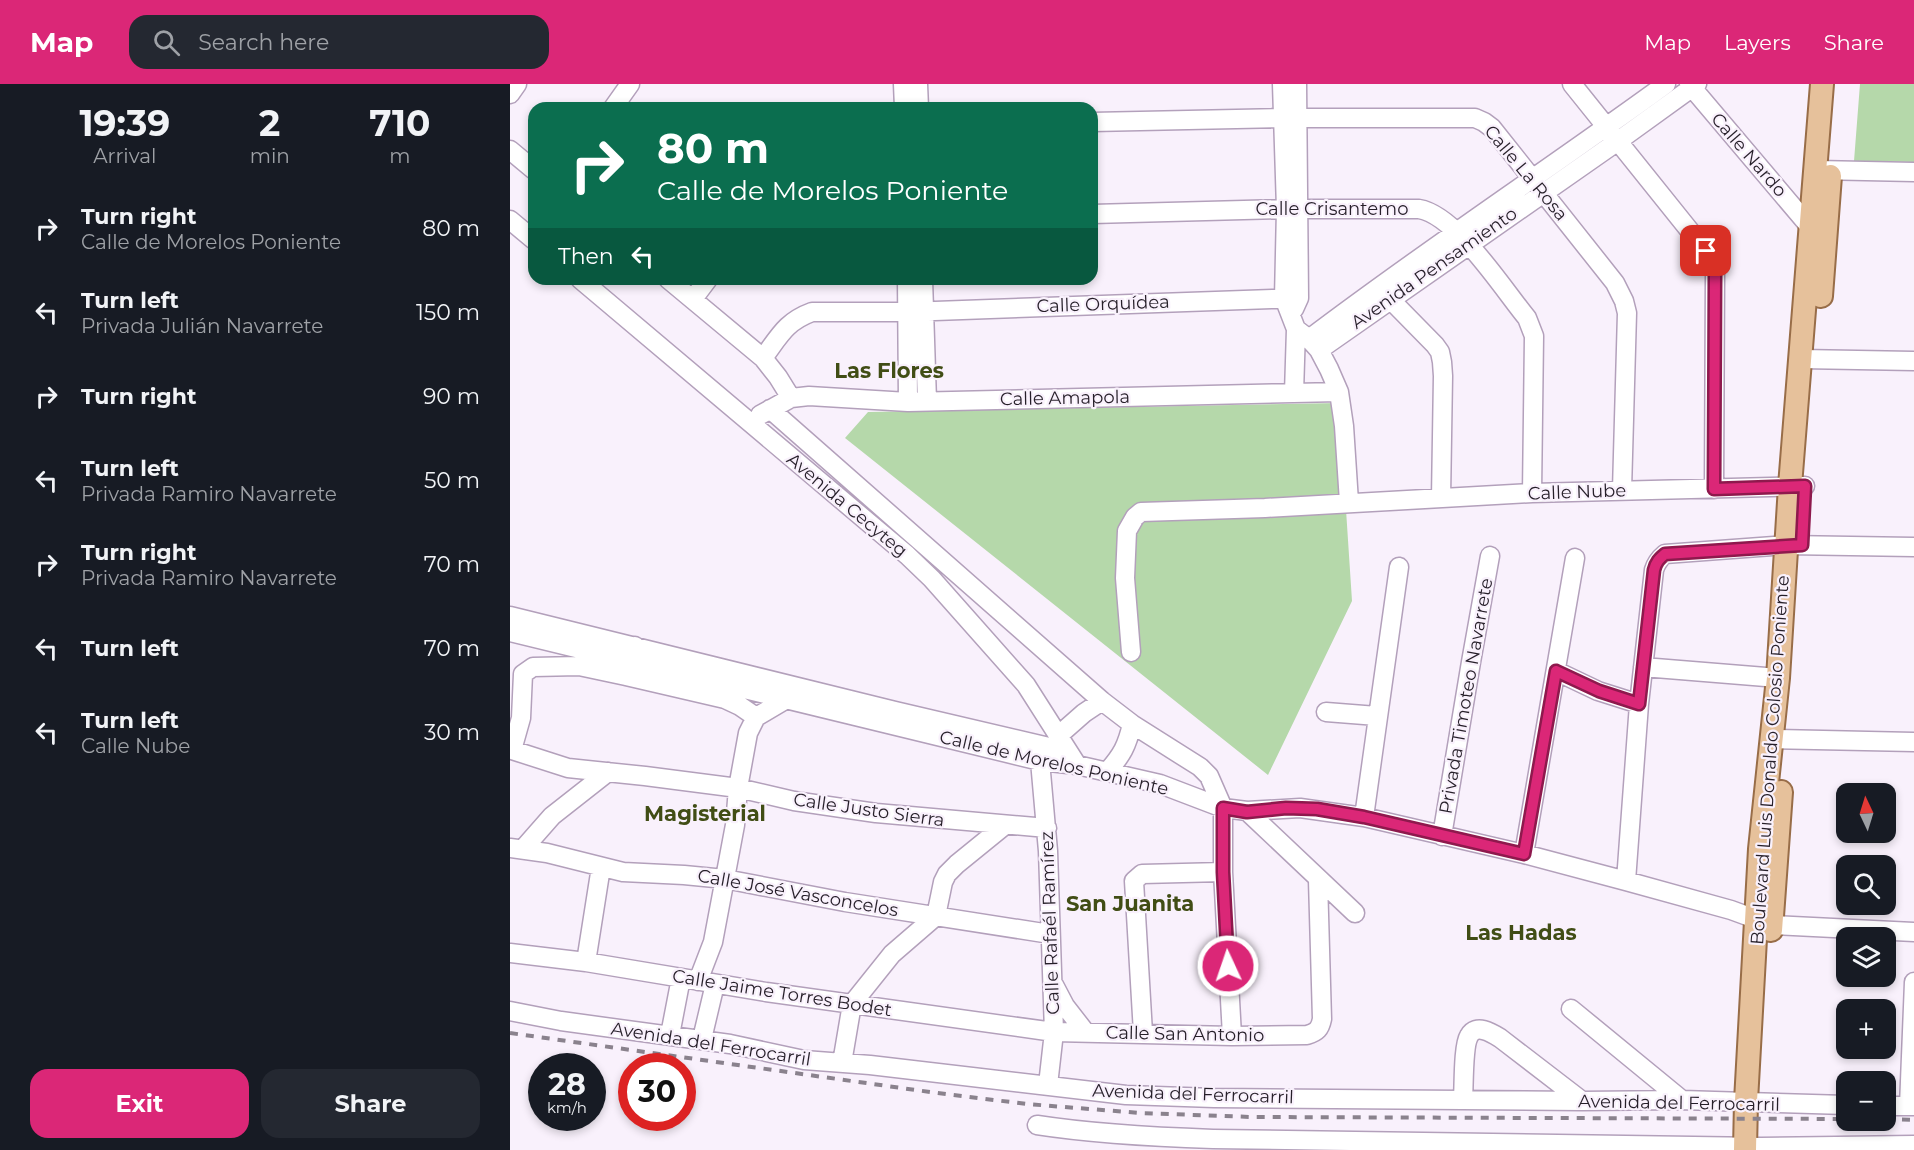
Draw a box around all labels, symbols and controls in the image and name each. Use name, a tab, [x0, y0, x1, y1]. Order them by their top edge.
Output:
search box	[129, 15, 549, 69]
text: Map	[30, 25, 93, 59]
icon: search	[150, 26, 183, 59]
text: Search here	[198, 29, 329, 56]
text: Map	[1644, 30, 1691, 55]
text: Layers	[1724, 30, 1791, 55]
text: Share	[1824, 30, 1884, 55]
text: 19:39	[79, 101, 170, 145]
text: 2	[259, 101, 280, 145]
text: 710	[369, 101, 431, 145]
street label: Calle Nardo	[1707, 108, 1791, 202]
street label: Calle La Rosa	[1480, 121, 1572, 225]
text: 80 m	[657, 122, 769, 174]
icon: right	[558, 126, 636, 204]
text: Arrival	[93, 144, 156, 168]
text: min	[250, 144, 290, 168]
text: m	[389, 144, 411, 168]
text: Calle de Morelos Poniente	[657, 174, 1008, 207]
street label: Calle Crisantemo	[1256, 198, 1409, 220]
street label: Avenida Pensamiento	[1347, 202, 1521, 334]
text: Turn right	[81, 203, 196, 230]
icon: right	[30, 212, 63, 245]
text: 80 m	[422, 215, 480, 242]
pin	[1680, 225, 1731, 276]
text: Calle de Morelos Poniente	[81, 230, 341, 254]
icon: arrive	[1689, 234, 1722, 267]
icon: left	[626, 240, 659, 273]
text: Then	[558, 243, 614, 270]
text: Turn left	[81, 287, 179, 314]
street label: Calle Orquídea	[1036, 291, 1170, 317]
icon: left	[30, 296, 63, 329]
text: 150 m	[416, 299, 480, 326]
text: Privada Julián Navarrete	[81, 314, 323, 338]
district label: Las Flores	[834, 358, 944, 383]
icon: right	[30, 380, 63, 413]
text: Turn right	[81, 383, 196, 410]
text: 90 m	[423, 383, 480, 410]
street label: Calle Amapola	[1000, 386, 1130, 410]
street label: Avenida Cecyteg	[782, 448, 912, 562]
text: Turn left	[81, 455, 179, 482]
icon: left	[30, 464, 63, 497]
text: 50 m	[424, 467, 480, 494]
street label: Calle Nube	[1527, 479, 1627, 505]
text: Privada Ramiro Navarrete	[81, 482, 337, 506]
text: Turn right	[81, 539, 196, 566]
icon: right	[30, 548, 63, 581]
text: 70 m	[424, 551, 480, 578]
text: Privada Ramiro Navarrete	[81, 566, 337, 590]
street label: Boulevard Luis Donaldo Colosio Poniente	[1746, 574, 1794, 946]
street label: Privada Timoteo Navarrete	[1434, 576, 1498, 816]
icon: left	[30, 632, 63, 665]
text: Turn left	[81, 635, 179, 662]
text: 70 m	[424, 635, 480, 662]
text: Turn left	[81, 707, 179, 734]
icon: left	[30, 716, 63, 749]
text: 30 m	[424, 719, 480, 746]
street label: Calle de Morelos Poniente	[937, 726, 1171, 800]
text: Calle Nube	[81, 734, 190, 758]
north arrow	[1836, 783, 1896, 843]
map controls	[1836, 783, 1896, 1131]
street label: Calle Justo Sierra	[792, 789, 946, 831]
district label: Magisterial	[644, 801, 766, 826]
street label: Calle Rafaél Ramírez	[1036, 831, 1064, 1015]
button: search	[1836, 855, 1896, 915]
street label: Calle José Vasconcelos	[696, 865, 900, 922]
district label: San Juanita	[1066, 891, 1194, 916]
district label: Las Hadas	[1465, 920, 1577, 945]
button: layers	[1836, 927, 1896, 987]
position arrow	[1196, 934, 1260, 998]
street label: Calle Jaime Torres Bodet	[671, 965, 893, 1021]
button: +	[1836, 999, 1896, 1059]
street label: Avenida del Ferrocarril	[610, 1017, 812, 1071]
street label: Calle San Antonio	[1105, 1022, 1265, 1046]
speed limit sign: 30	[618, 1053, 696, 1131]
text: 28	[548, 1066, 586, 1103]
button: Exit	[30, 1069, 249, 1138]
button: Share	[261, 1069, 480, 1138]
button: −	[1836, 1071, 1896, 1131]
street label: Avenida del Ferrocarril	[1092, 1079, 1294, 1109]
street label: Avenida del Ferrocarril	[1578, 1090, 1780, 1116]
text: km/h	[547, 1098, 587, 1117]

